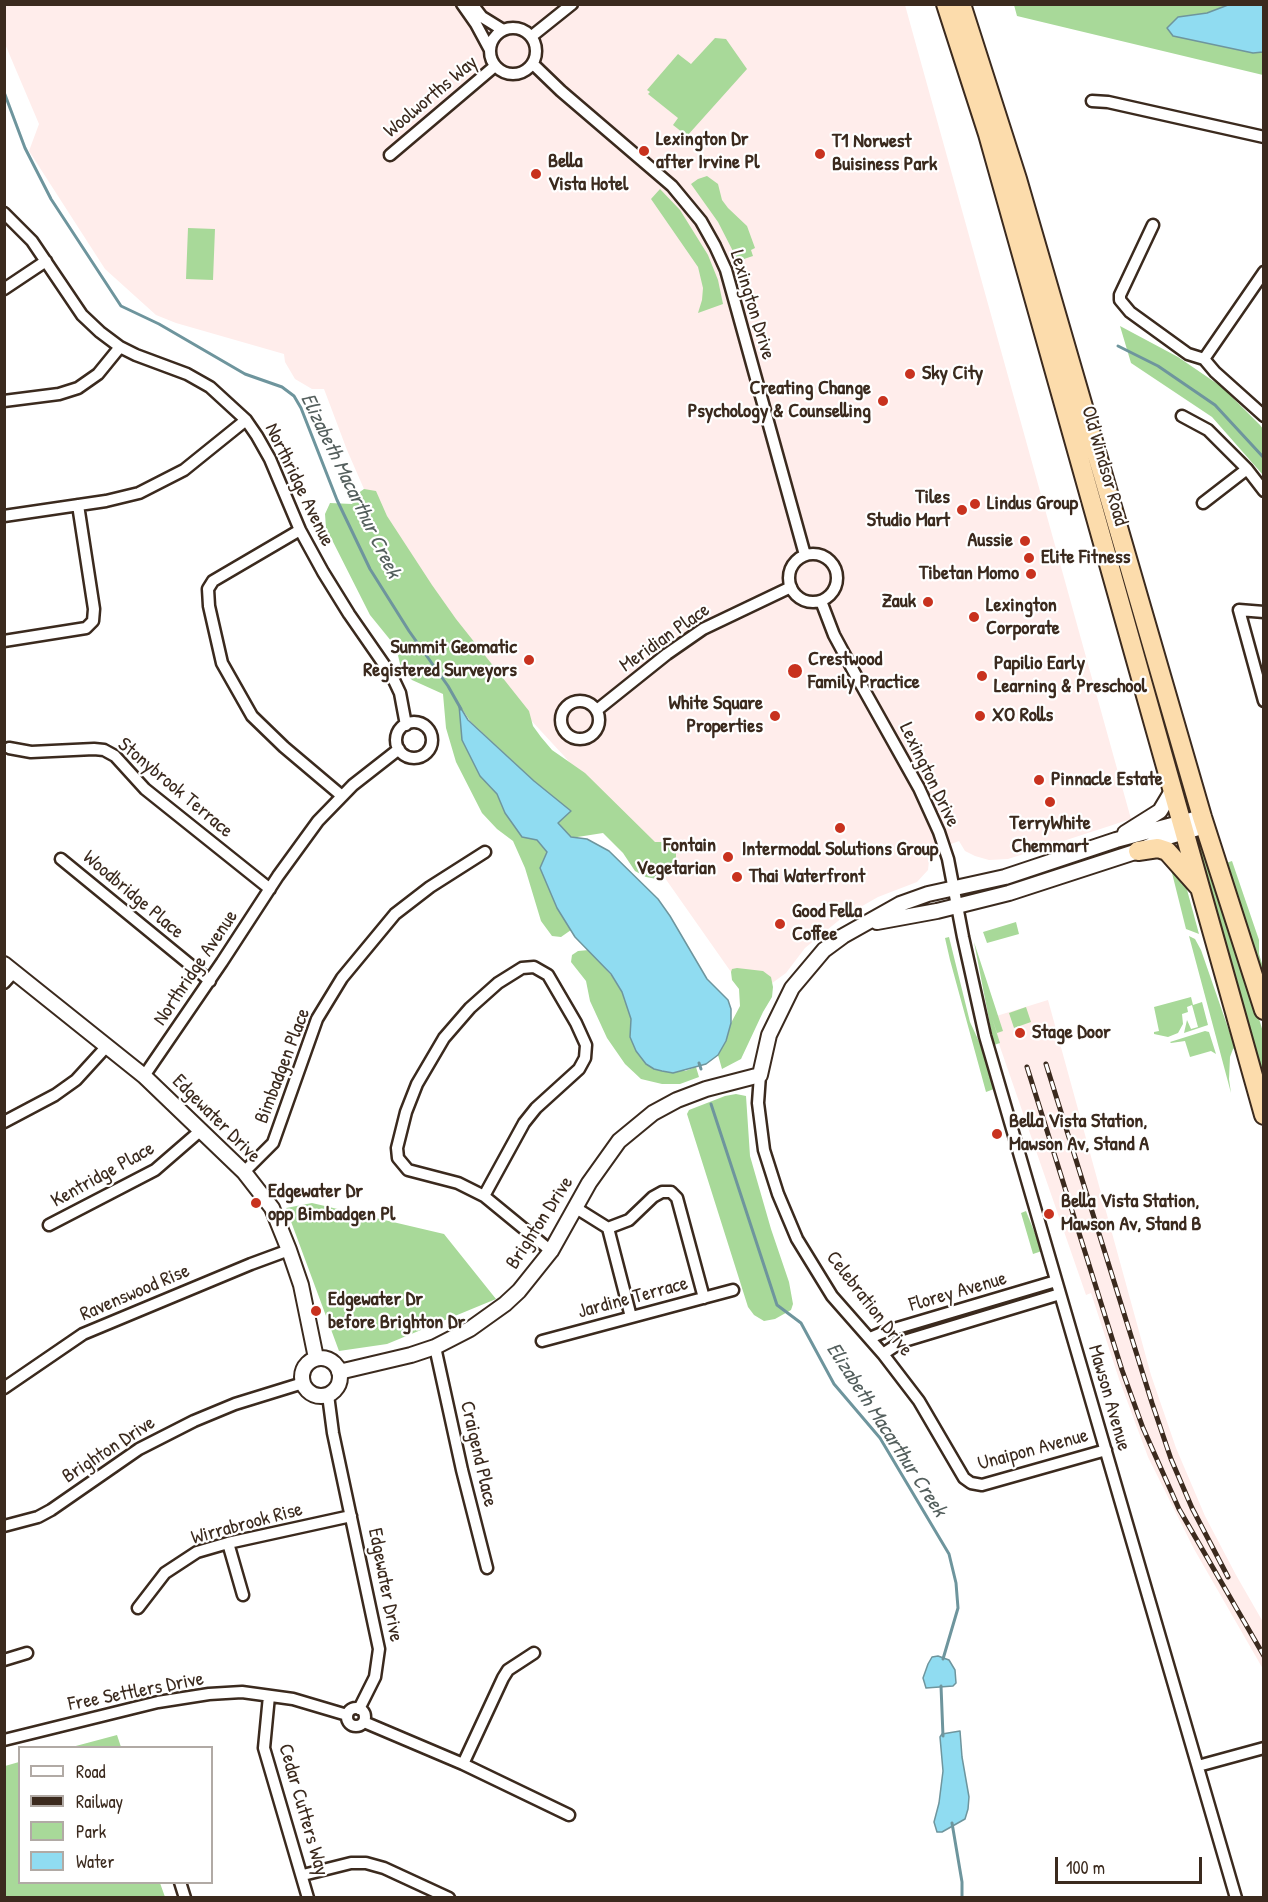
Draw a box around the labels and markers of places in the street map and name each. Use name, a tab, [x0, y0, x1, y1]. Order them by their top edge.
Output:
place label: Lexington Dr after Irvine Pl	[656, 128, 760, 175]
place label: T1 Norwest Buisiness Park	[832, 130, 937, 177]
marker: Lexington Dr after Irvine Pl	[637, 144, 651, 158]
marker: T1 Norwest Buisiness Park	[813, 147, 827, 161]
place label: Bella Vista Hotel	[548, 150, 628, 197]
marker: Bella Vista Hotel	[529, 167, 543, 181]
place label: Sky City	[922, 362, 983, 386]
marker: Sky City	[903, 367, 917, 381]
place label: Creating Change Psychology & Counselling	[688, 377, 871, 424]
marker: Creating Change Psychology & Counselling	[876, 394, 890, 408]
place label: Tiles Studio Mart	[867, 486, 950, 533]
place label: Lindus Group	[987, 492, 1078, 516]
marker: Lindus Group	[968, 497, 982, 511]
marker: Tiles Studio Mart	[955, 503, 969, 517]
place label: Aussie	[967, 529, 1013, 553]
marker: Aussie	[1018, 534, 1032, 548]
place label: Elite Fitness	[1041, 546, 1130, 570]
marker: Elite Fitness	[1022, 551, 1036, 565]
place label: Tibetan Momo	[919, 562, 1019, 586]
marker: Tibetan Momo	[1024, 567, 1038, 581]
place label: Zauk	[882, 590, 916, 614]
place label: Lexington Corporate	[986, 594, 1060, 641]
marker: Zauk	[921, 595, 935, 609]
marker: Lexington Corporate	[967, 610, 981, 624]
place label: Summit Geomatic Registered Surveyors	[363, 636, 517, 683]
place label: Crestwood Family Practice	[808, 648, 920, 695]
place label: Papilio Early Learning & Preschool	[994, 652, 1147, 699]
marker: Summit Geomatic Registered Surveyors	[522, 653, 536, 667]
marker: Crestwood Family Practice	[786, 662, 804, 680]
marker: Papilio Early Learning & Preschool	[975, 669, 989, 683]
place label: White Square Properties	[668, 692, 763, 739]
place label: XO Rolls	[992, 704, 1053, 728]
marker: White Square Properties	[768, 709, 782, 723]
marker: XO Rolls	[973, 709, 987, 723]
place label: Pinnacle Estate	[1051, 768, 1163, 792]
marker: Pinnacle Estate	[1032, 773, 1046, 787]
marker: TerryWhite Chemmart	[1043, 795, 1057, 809]
place label: TerryWhite Chemmart	[1009, 812, 1091, 859]
marker: Intermodal Solutions Group	[833, 821, 847, 835]
place label: Fontain Vegetarian	[636, 834, 716, 881]
place label: Intermodal Solutions Group	[742, 838, 938, 862]
marker: Fontain Vegetarian	[721, 850, 735, 864]
place label: Thai Waterfront	[749, 865, 865, 889]
marker: Thai Waterfront	[730, 870, 744, 884]
place label: Good Fella Coffee	[792, 900, 862, 947]
marker: Good Fella Coffee	[773, 917, 787, 931]
place label: Stage Door	[1032, 1021, 1111, 1045]
marker: Stage Door	[1013, 1026, 1027, 1040]
place label: Bella Vista Station, Mawson Av, Stand A	[1009, 1110, 1149, 1157]
marker: Bella Vista Station, Mawson Av, Stand A	[990, 1127, 1004, 1141]
place label: Edgewater Dr opp Bimbadgen Pl	[268, 1180, 395, 1227]
place label: Bella Vista Station, Mawson Av, Stand B	[1061, 1190, 1201, 1237]
marker: Edgewater Dr opp Bimbadgen Pl	[249, 1196, 263, 1210]
marker: Bella Vista Station, Mawson Av, Stand B	[1042, 1207, 1056, 1221]
place label: Edgewater Dr before Brighton Dr	[328, 1288, 465, 1335]
marker: Edgewater Dr before Brighton Dr	[309, 1304, 323, 1318]

